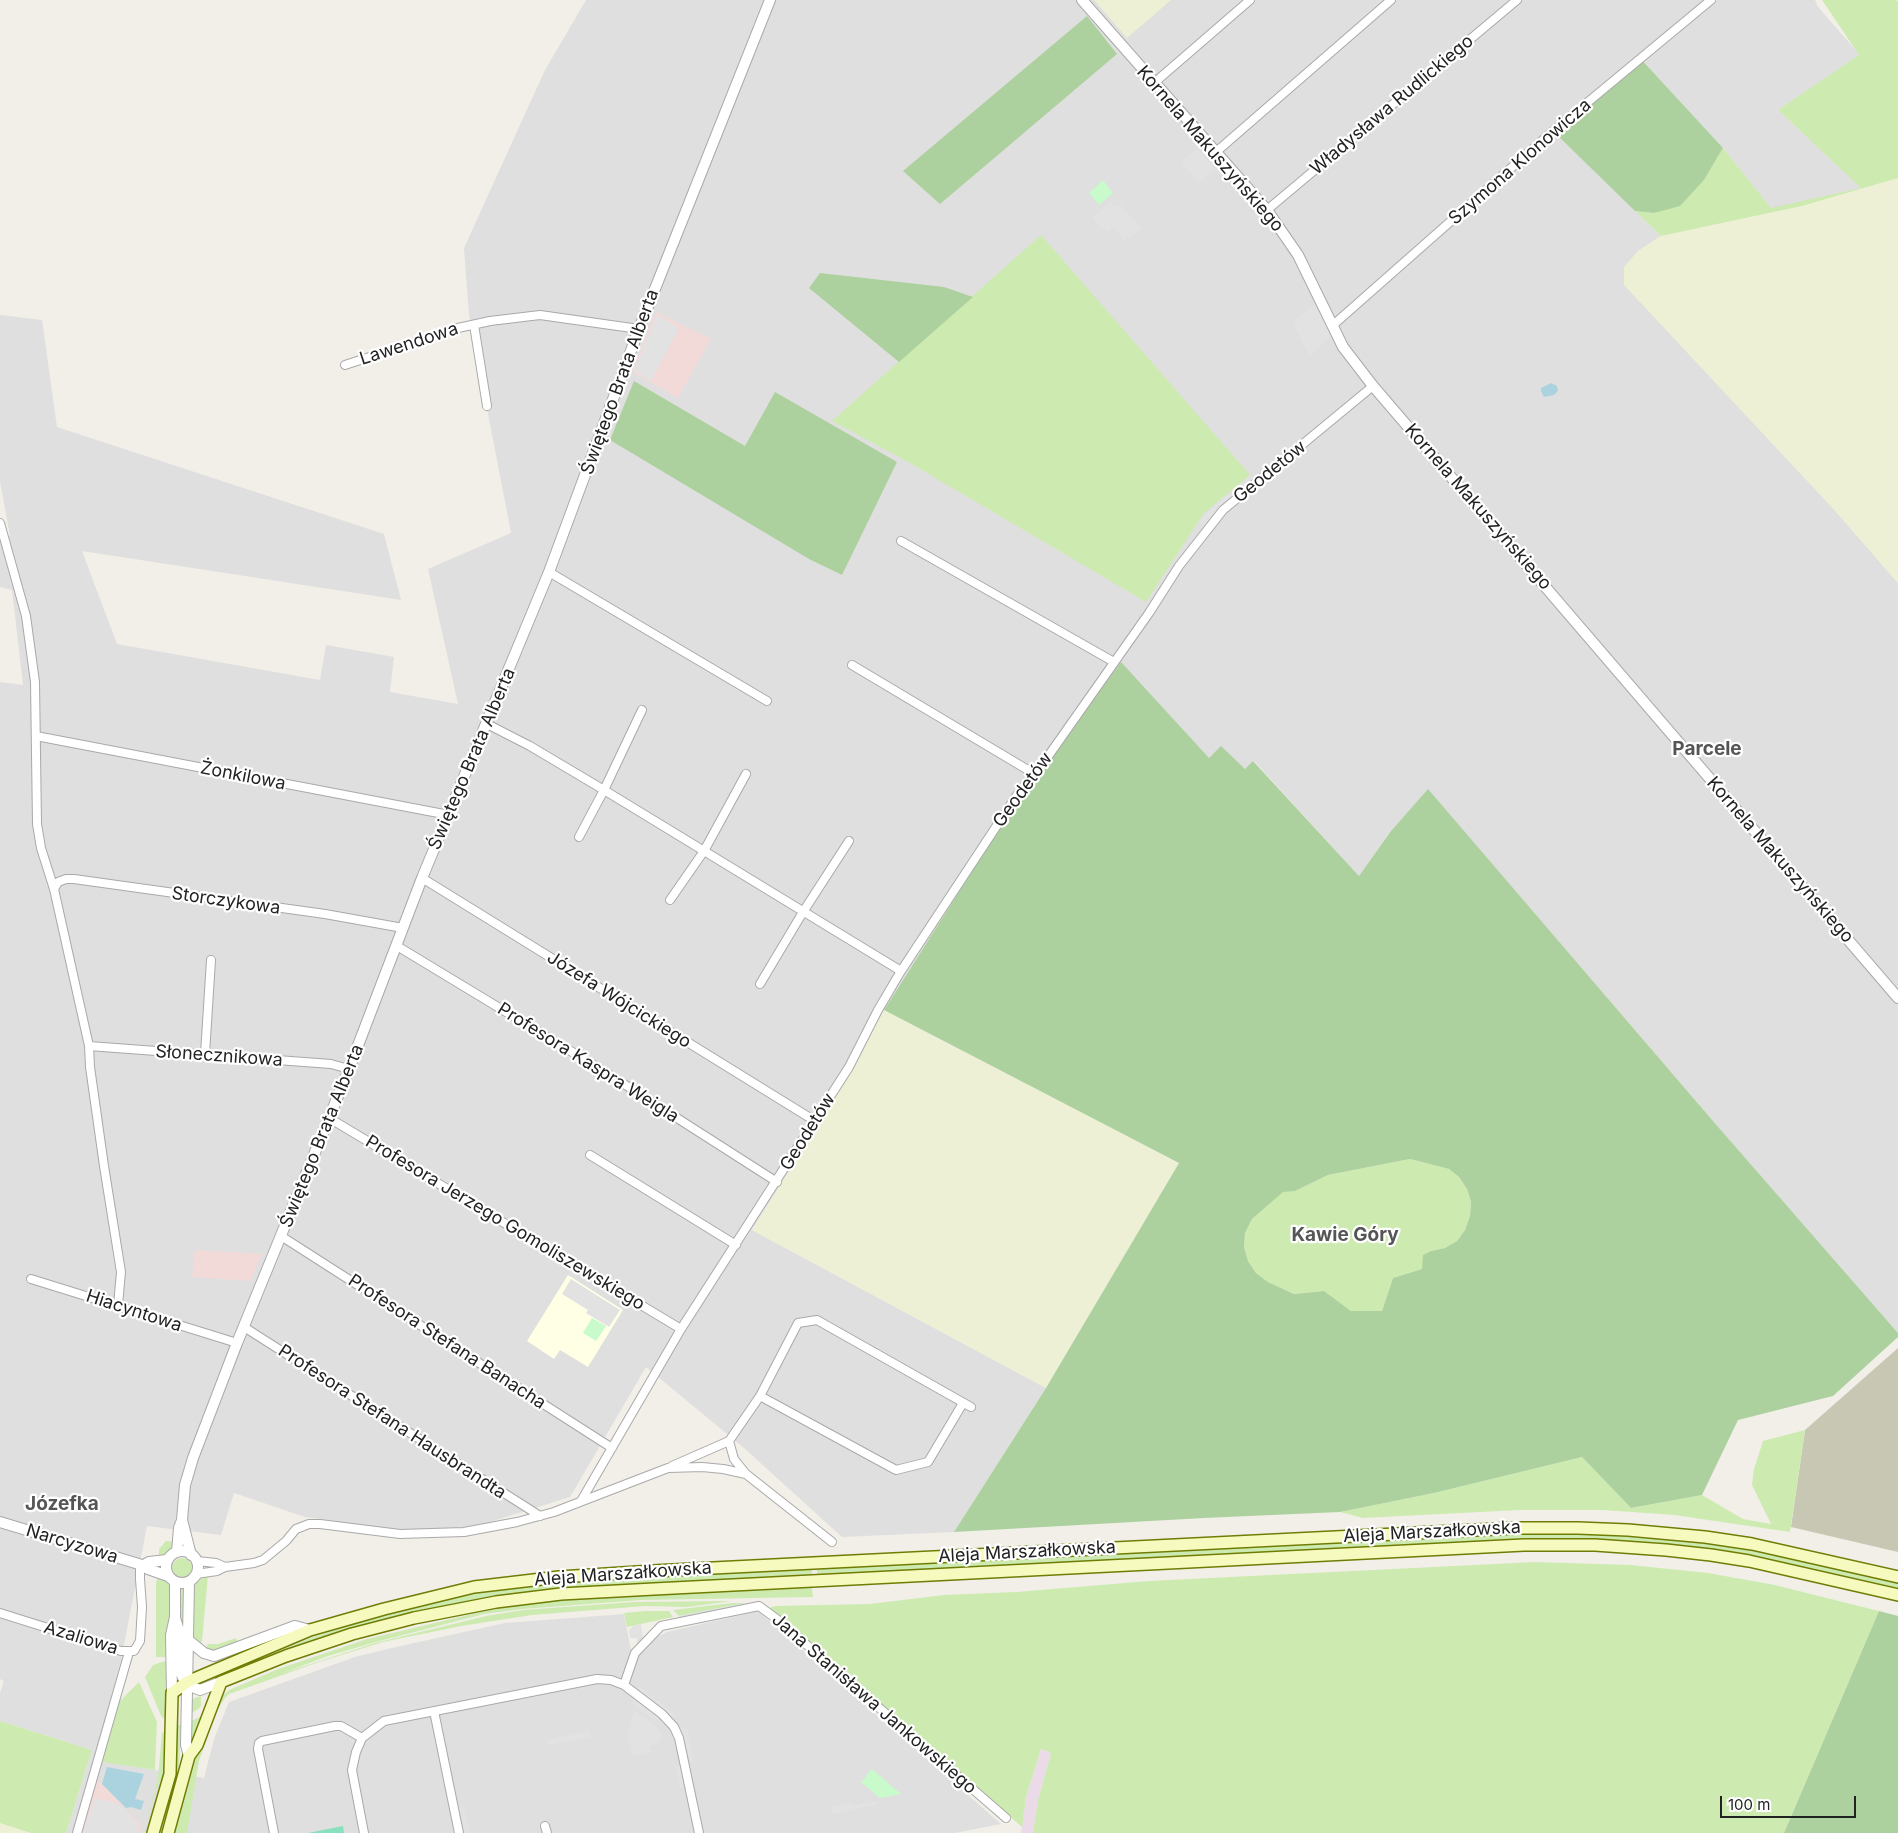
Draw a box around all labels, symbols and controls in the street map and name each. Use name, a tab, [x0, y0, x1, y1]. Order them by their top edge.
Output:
street label: Władysława Rudlickiego	[1306, 30, 1478, 180]
street label: Kornela Makuszyńskiego	[1132, 62, 1288, 236]
street label: Szymona Klonowicza	[1444, 94, 1596, 230]
street label: Świętego Brata Alberta	[576, 286, 664, 478]
street label: Lawendowa	[357, 318, 461, 370]
street label: Kornela Makuszyńskiego	[1400, 420, 1556, 594]
street label: Geodetów	[1229, 436, 1311, 508]
street label: Świętego Brata Alberta	[424, 665, 520, 853]
district label: Parcele	[1672, 738, 1742, 760]
street label: Geodetów	[989, 748, 1057, 832]
street label: Żonkilowa	[198, 757, 288, 795]
street label: Kornela Makuszyńskiego	[1702, 773, 1858, 947]
street label: Storczykowa	[170, 883, 282, 919]
street label: Józefa Wójcickiego	[543, 947, 695, 1053]
street label: Profesora Kaspra Weigla	[493, 998, 683, 1128]
street label: Słonecznikowa	[155, 1041, 283, 1071]
street label: Świętego Brata Alberta	[275, 1041, 369, 1231]
street label: Geodetów	[776, 1089, 840, 1175]
street label: Profesora Jerzego Gomoliszewskiego	[361, 1131, 649, 1315]
district label: Kawie Góry	[1291, 1224, 1399, 1246]
street label: Profesora Stefana Banacha	[344, 1270, 550, 1414]
street label: Hiacyntowa	[83, 1285, 185, 1337]
street label: Profesora Stefana Hausbrandta	[274, 1340, 510, 1504]
district label: Józefka	[25, 1493, 99, 1515]
street label: Aleja Marszałkowska	[1343, 1517, 1521, 1547]
street label: Narcyzowa	[23, 1520, 121, 1568]
street label: Aleja Marszałkowska	[938, 1537, 1116, 1567]
street label: Aleja Marszałkowska	[533, 1557, 713, 1591]
street label: Jana Stanisława Jankowskiego	[767, 1609, 981, 1799]
street label: Azaliowa	[41, 1616, 121, 1660]
scale bar	[1723, 1786, 1859, 1818]
text: 100 m	[1728, 1795, 1770, 1814]

